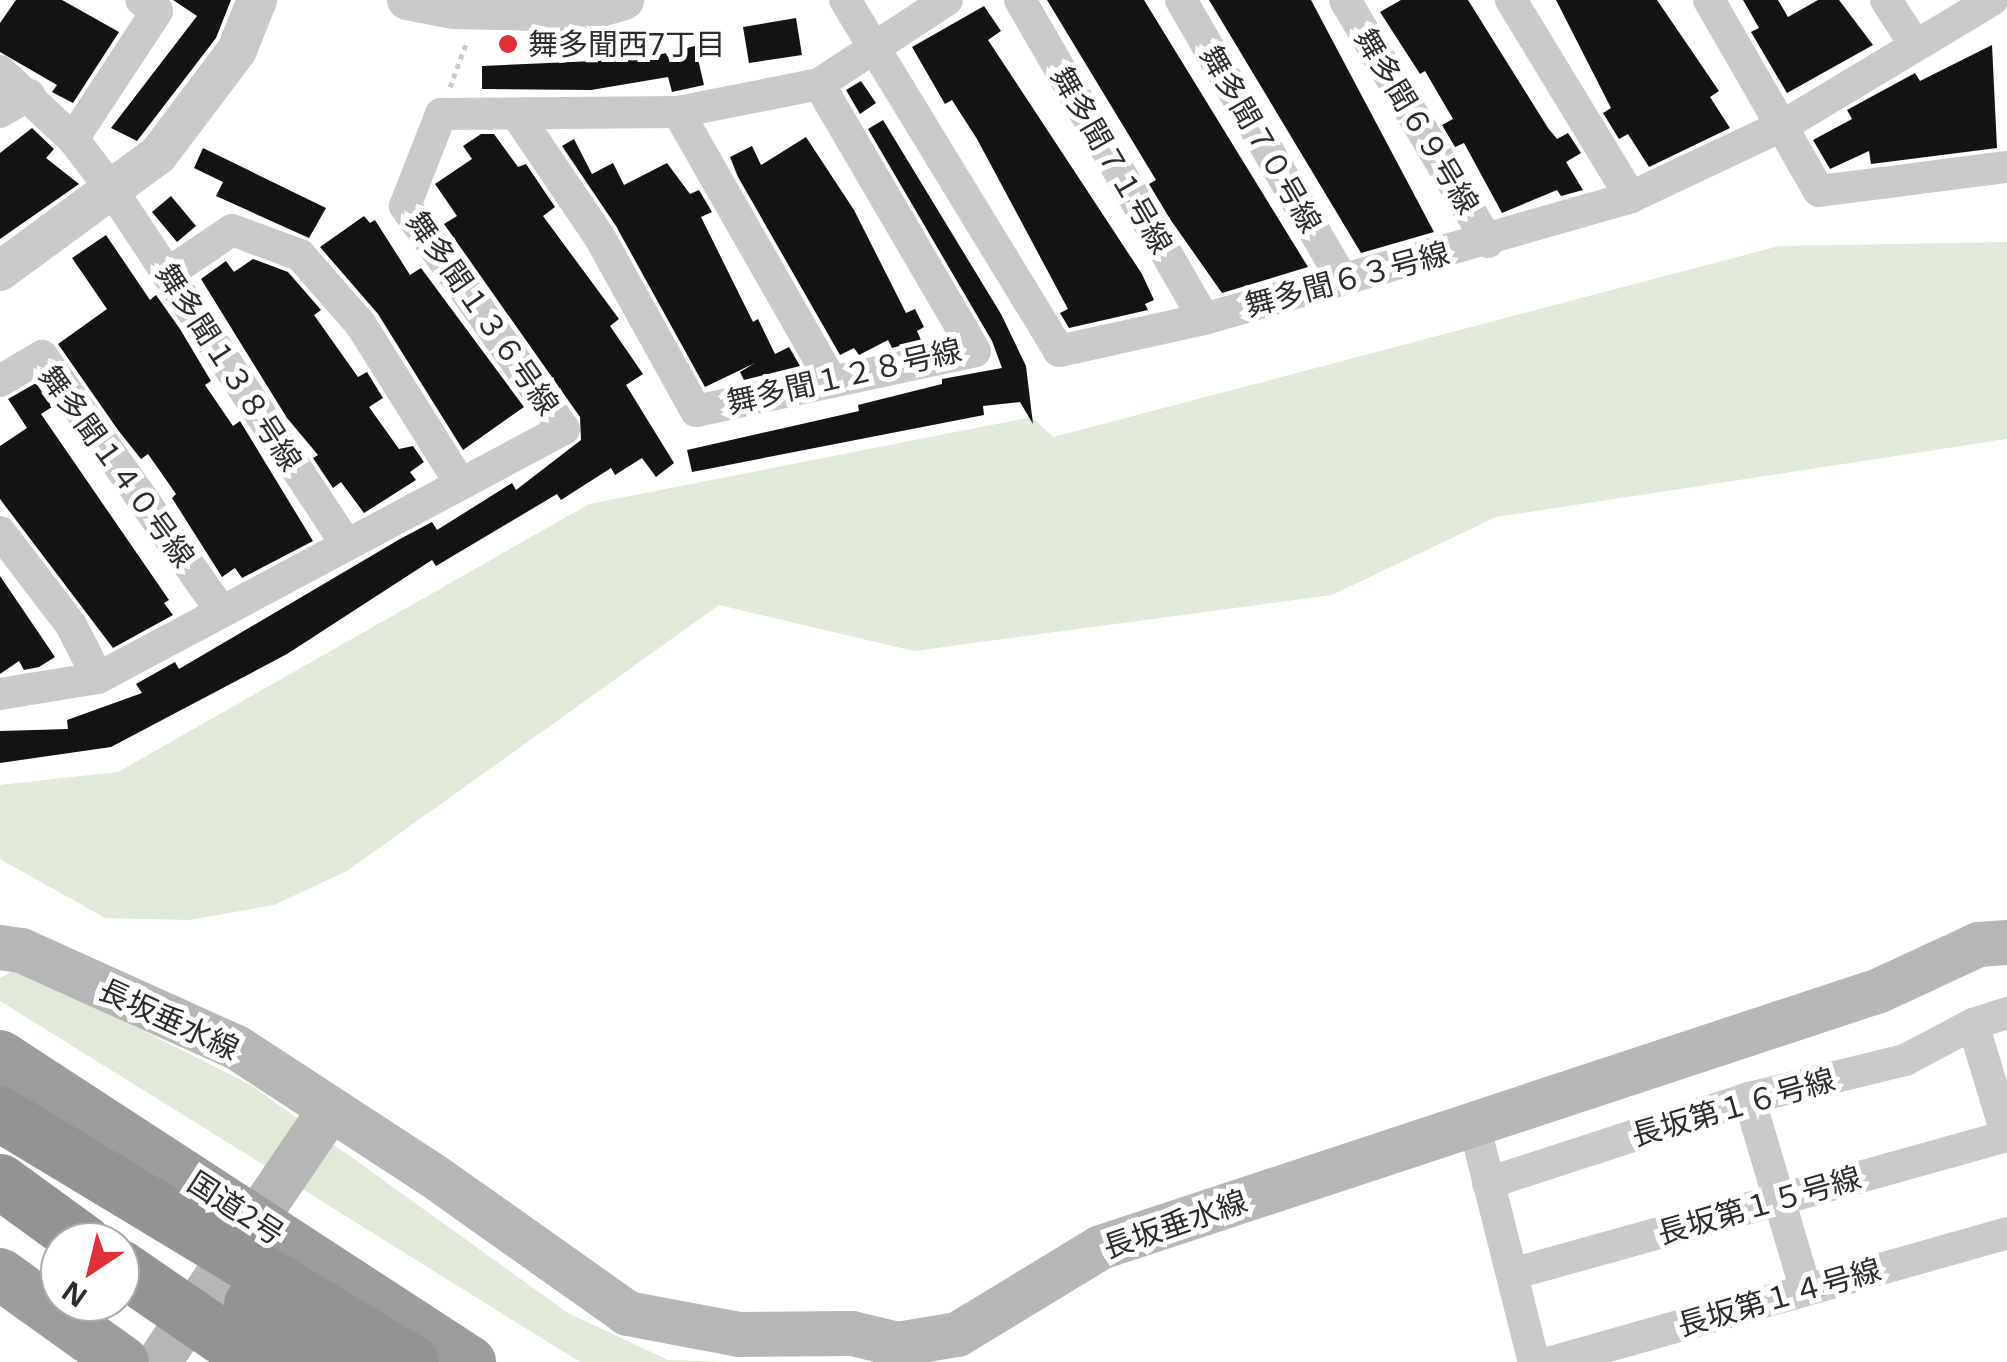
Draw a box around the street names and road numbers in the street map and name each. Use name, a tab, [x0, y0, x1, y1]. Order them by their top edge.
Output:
street label: 舞多聞６９号線	[1347, 22, 1487, 220]
street label: 舞多聞７０号線	[1193, 39, 1329, 239]
street label: 舞多聞７１号線	[1044, 60, 1180, 260]
street label: 舞多聞１３６号線	[399, 204, 567, 422]
street label: 舞多聞６３号線	[1241, 234, 1453, 324]
street label: 舞多聞１３８号線	[149, 257, 309, 477]
street label: 舞多聞１２８号線	[723, 331, 965, 421]
street label: 舞多聞１４０号線	[32, 358, 202, 574]
street label: 長坂垂水線	[93, 971, 245, 1067]
street label: 長坂第１６号線	[1627, 1061, 1839, 1153]
street label: 長坂第１５号線	[1653, 1159, 1865, 1251]
street label: 国道2号	[181, 1164, 291, 1252]
street label: 長坂垂水線	[1098, 1183, 1252, 1265]
street label: 長坂第１４号線	[1673, 1251, 1885, 1343]

